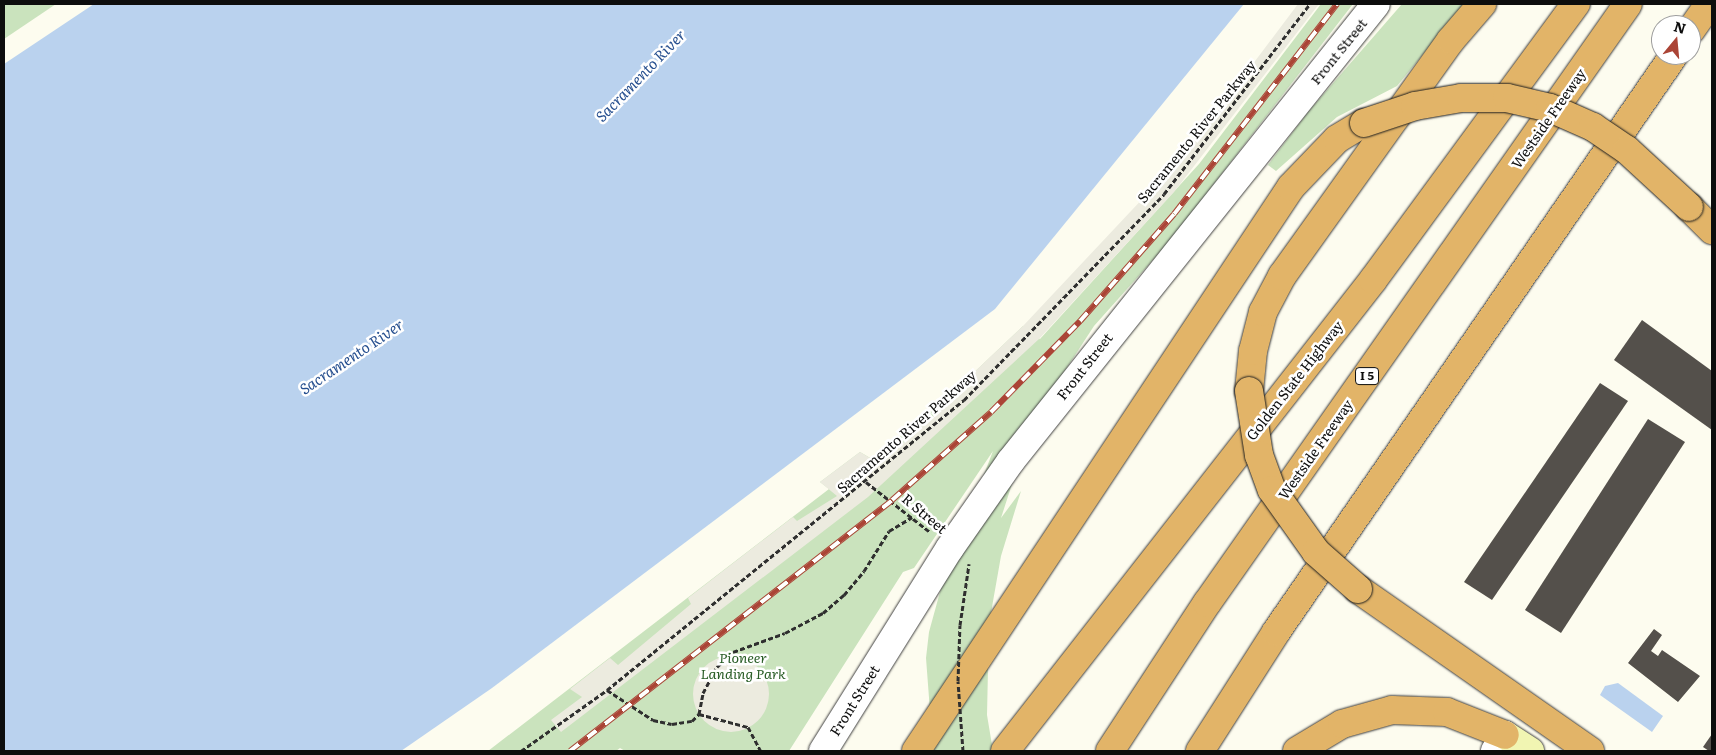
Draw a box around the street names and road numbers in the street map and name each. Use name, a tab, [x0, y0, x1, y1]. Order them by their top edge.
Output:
street label: Front Street	[1306, 15, 1370, 87]
street label: Sacramento River Parkway	[1133, 56, 1259, 206]
street label: Westside Freeway	[1507, 65, 1589, 171]
street label: Golden State Highway	[1242, 317, 1346, 443]
street label: Front Street	[1053, 329, 1115, 403]
street label: Sacramento River Parkway	[833, 366, 979, 496]
road number: I 5	[1354, 366, 1380, 386]
street label: Westside Freeway	[1274, 396, 1356, 502]
street label: R Street	[899, 490, 951, 536]
street label: Front Street	[826, 662, 882, 738]

